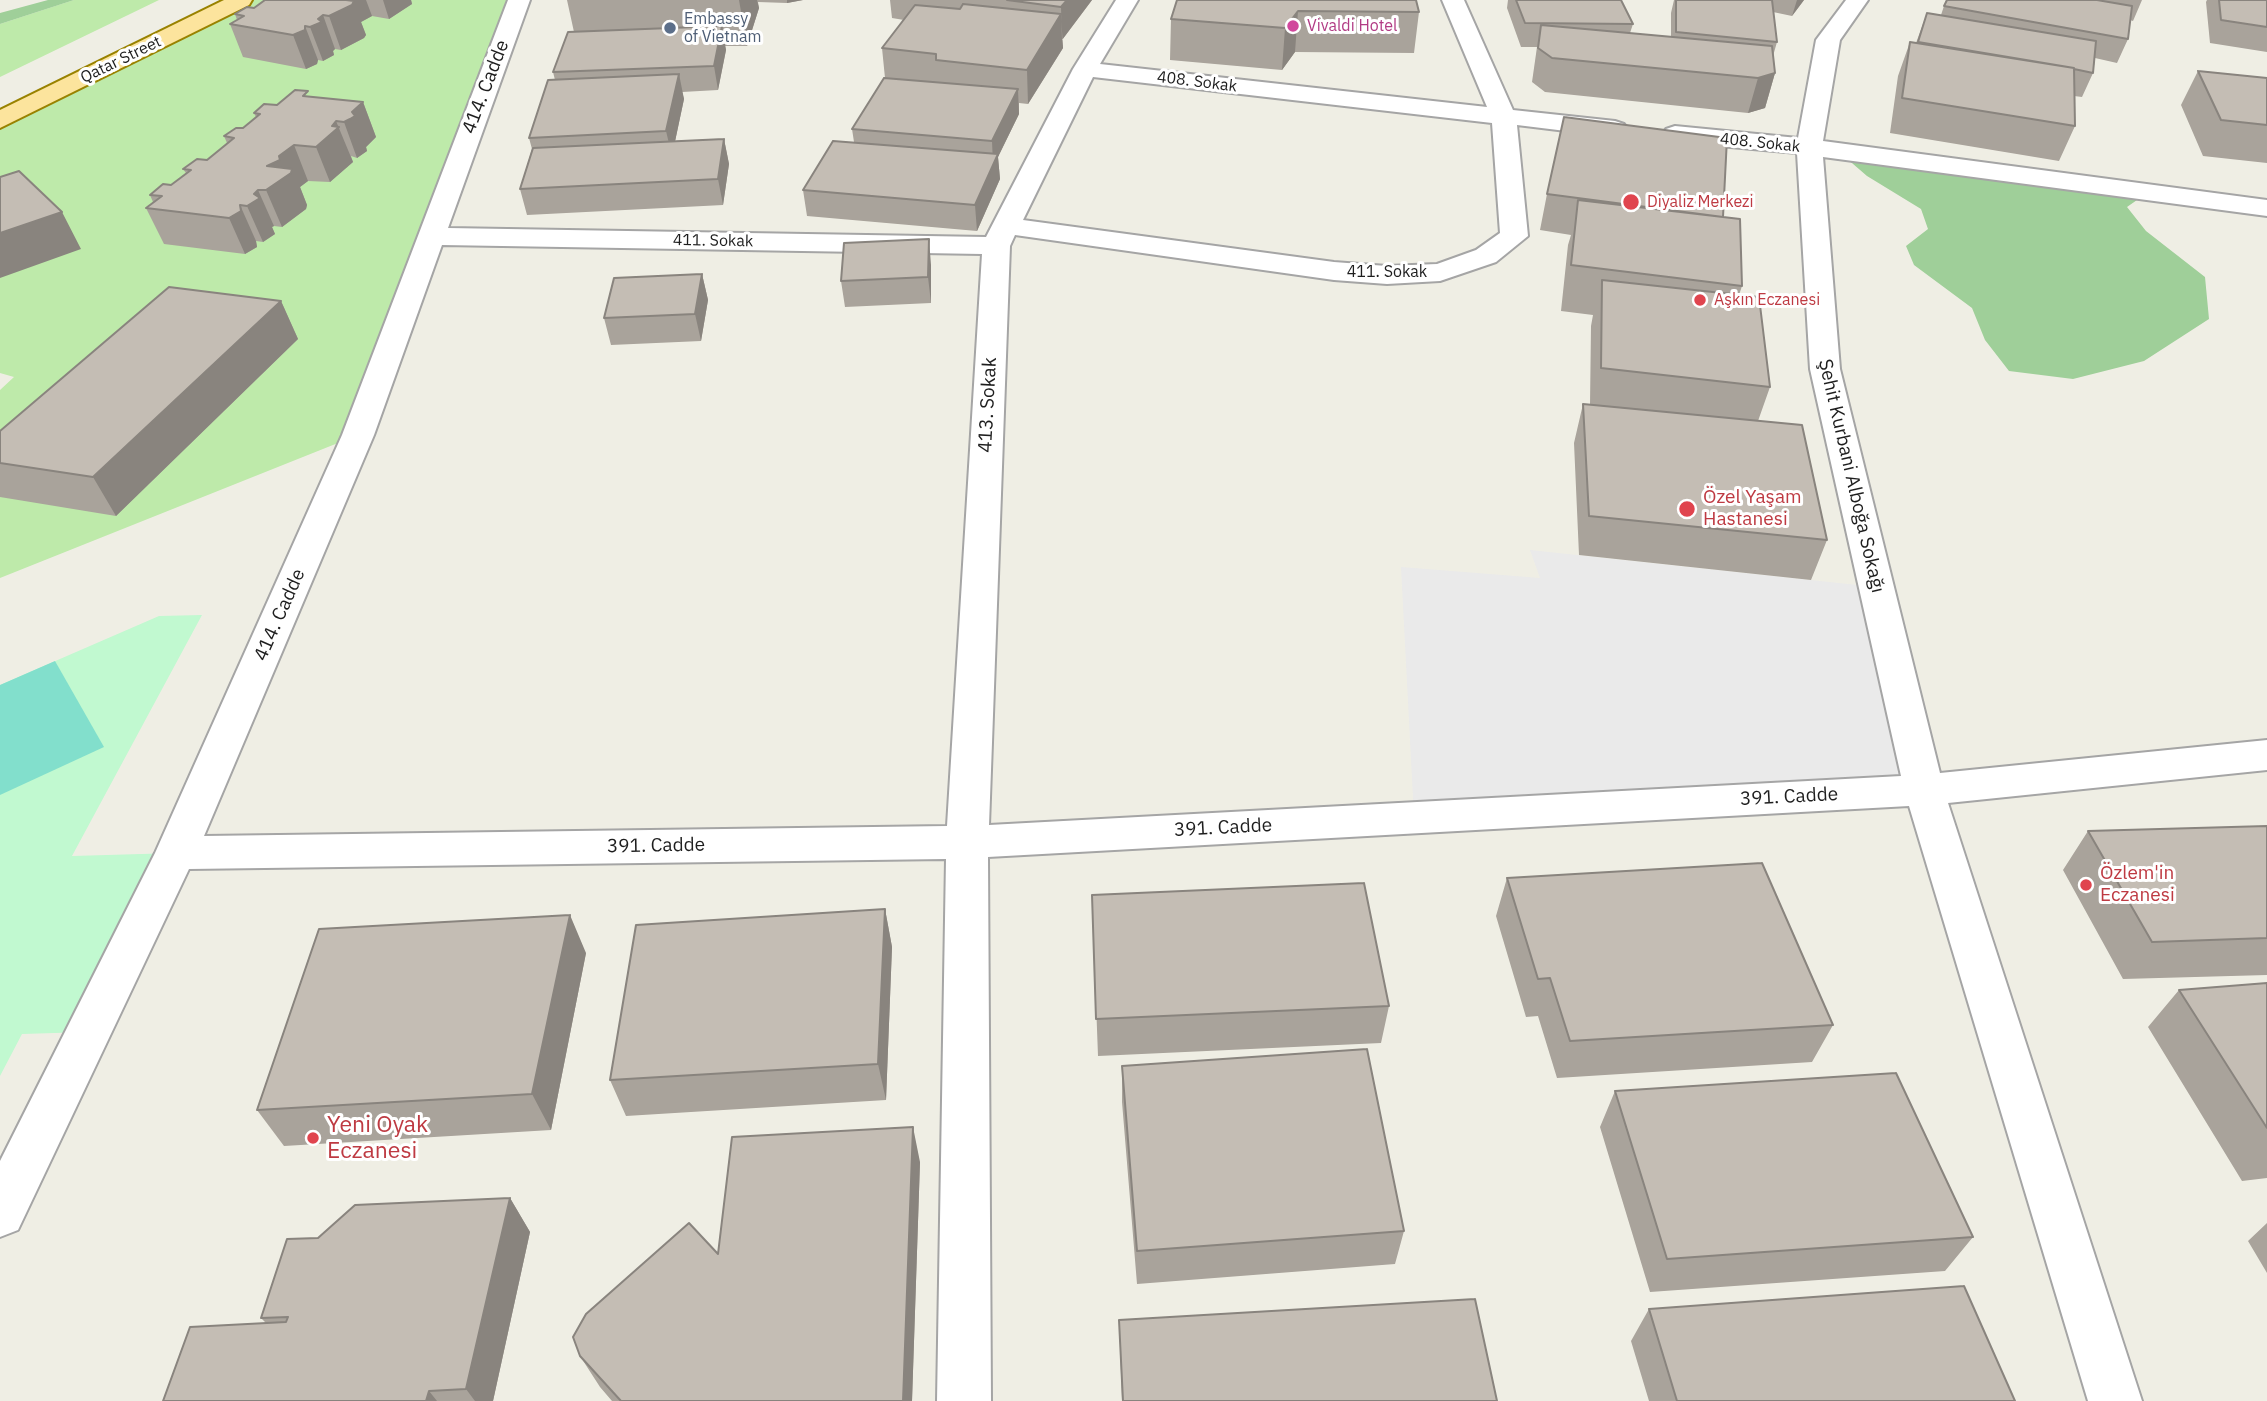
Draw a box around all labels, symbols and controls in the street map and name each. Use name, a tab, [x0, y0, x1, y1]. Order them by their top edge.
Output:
place label: Embassy of Vietnam	[684, 9, 762, 47]
place label: Vivaldi Hotel	[1307, 16, 1397, 36]
marker: Vivaldi Hotel	[1285, 18, 1301, 34]
marker: Embassy of Vietnam	[662, 20, 678, 36]
street label: Qatar Street	[77, 32, 165, 88]
street label: 414. Cadde	[458, 37, 514, 137]
street label: 408. Sokak	[1156, 68, 1238, 96]
street label: 408. Sokak	[1719, 129, 1801, 157]
marker: Diyaliz Merkezi	[1621, 192, 1641, 212]
place label: Diyaliz Merkezi	[1647, 192, 1754, 212]
street label: 411. Sokak	[673, 231, 753, 251]
street label: 411. Sokak	[1347, 262, 1427, 282]
place label: Aşkın Eczanesi	[1714, 290, 1820, 310]
marker: Aşkın Eczanesi	[1692, 292, 1708, 308]
street label: 413. Sokak	[974, 357, 1002, 453]
street label: Şehit Kurbani Alboğa Sokağı	[1813, 357, 1889, 595]
place label: Özel Yaşam Hastanesi	[1703, 487, 1802, 531]
marker: Özel Yaşam Hastanesi	[1677, 499, 1697, 519]
street label: 414. Cadde	[250, 565, 310, 665]
street label: 391. Cadde	[1739, 783, 1839, 811]
street label: 391. Cadde	[1173, 814, 1273, 842]
street label: 391. Cadde	[607, 834, 705, 858]
place label: Özlem'in Eczanesi	[2100, 863, 2175, 907]
marker: Özlem'in Eczanesi	[2078, 877, 2094, 893]
place label: Yeni Oyak Eczanesi	[327, 1111, 428, 1165]
marker: Yeni Oyak Eczanesi	[305, 1130, 321, 1146]

